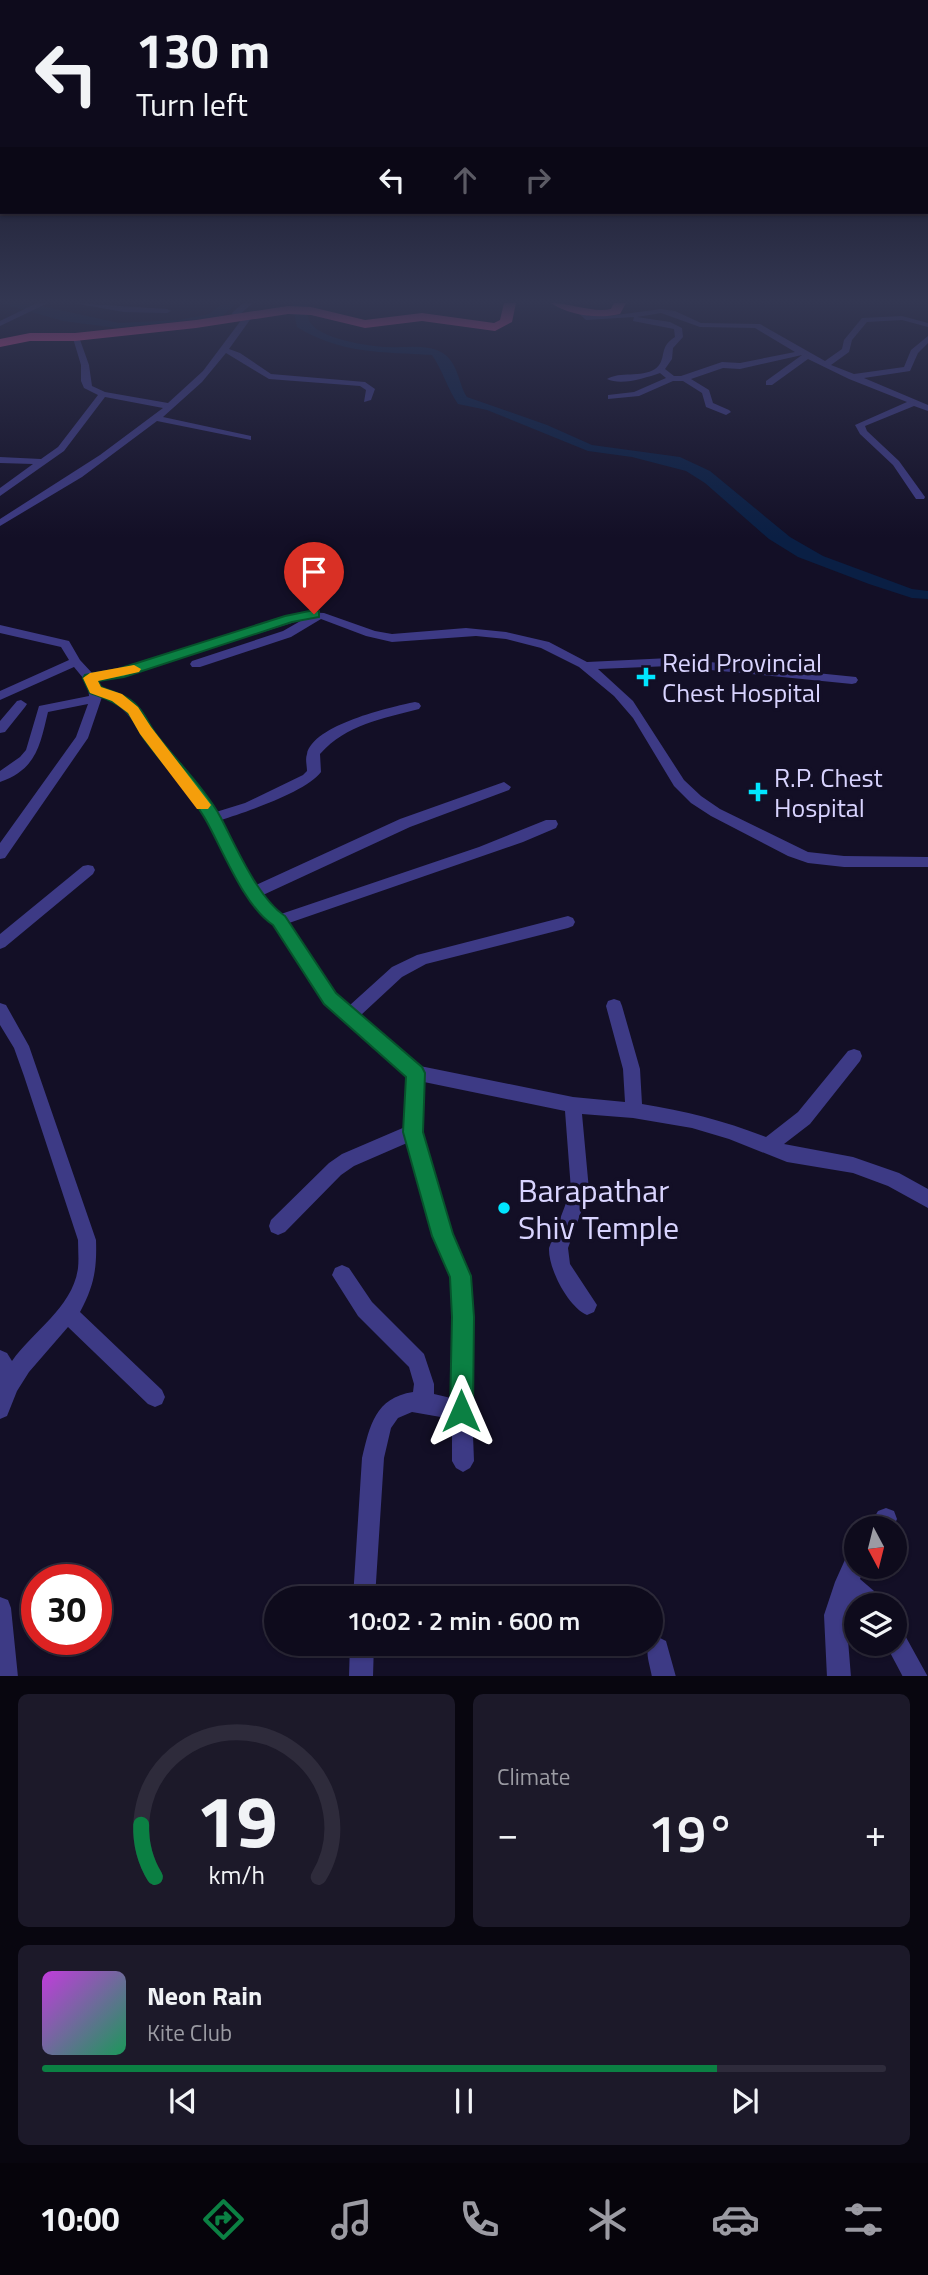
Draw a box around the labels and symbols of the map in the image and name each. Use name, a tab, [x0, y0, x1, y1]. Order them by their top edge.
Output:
pin	[284, 542, 344, 614]
place label: Reid Provincial Chest Hospital	[662, 643, 822, 712]
marker: Reid Provincial Chest Hospital	[636, 667, 656, 687]
place label: R.P. Chest Hospital	[774, 758, 883, 827]
marker: R.P. Chest Hospital	[748, 782, 768, 802]
place label: Barapathar Shiv Temple	[518, 1166, 679, 1251]
marker: Barapathar Shiv Temple	[496, 1200, 512, 1216]
position arrow	[424, 1374, 498, 1448]
north arrow	[844, 1516, 906, 1578]
speed limit sign: 30	[21, 1564, 112, 1655]

